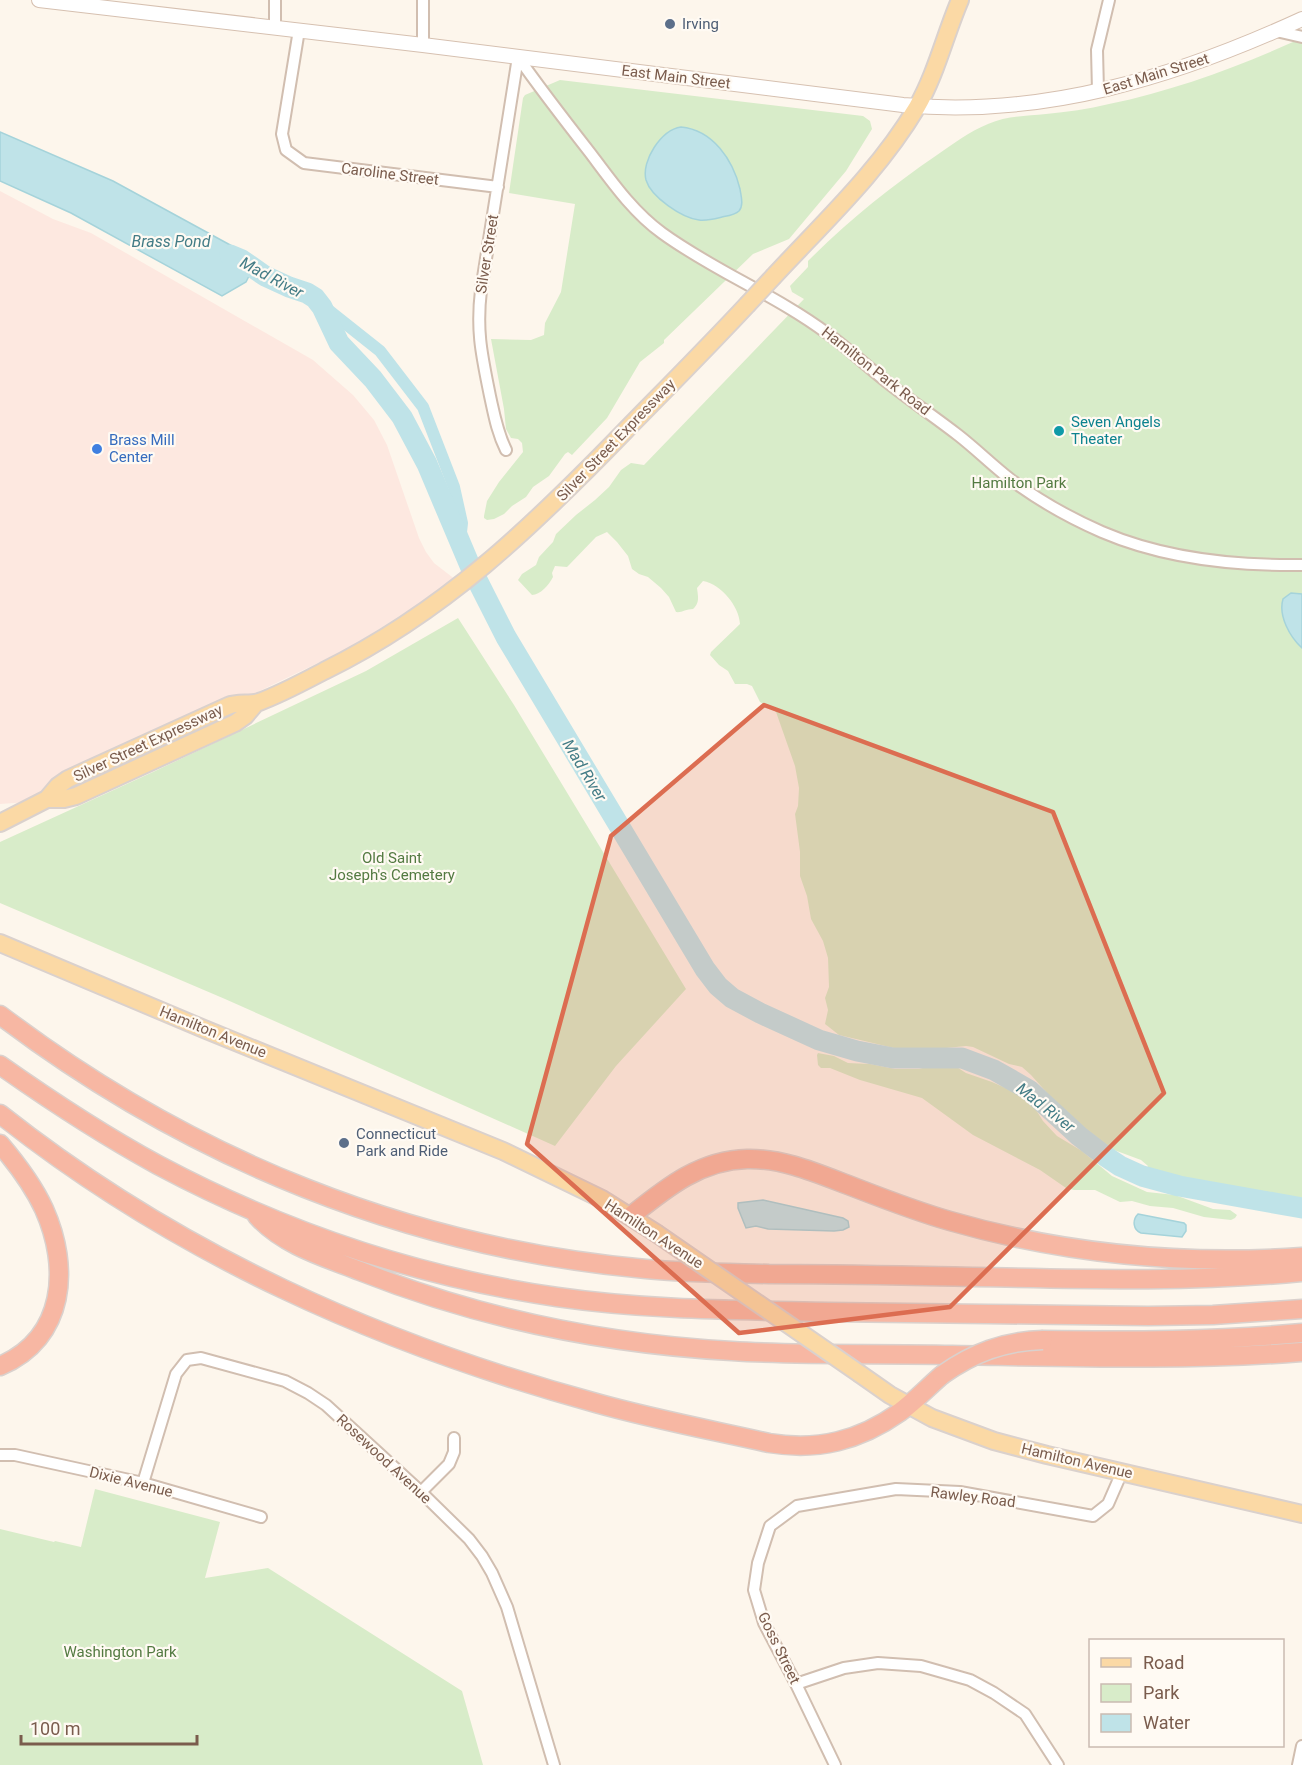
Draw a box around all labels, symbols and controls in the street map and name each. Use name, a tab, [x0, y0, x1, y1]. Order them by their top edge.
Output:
place label: Irving	[682, 15, 719, 33]
marker: Irving	[663, 17, 677, 31]
street label: East Main Street	[1101, 49, 1211, 99]
street label: East Main Street	[621, 61, 732, 93]
street label: Caroline Street	[340, 159, 440, 189]
street label: Silver Street	[472, 213, 502, 295]
water label: Brass Pond	[132, 232, 211, 251]
water label: Mad River	[237, 253, 307, 302]
street label: Hamilton Park Road	[818, 323, 934, 419]
street label: Silver Street Expressway	[553, 375, 679, 505]
place label: Seven Angels Theater	[1071, 413, 1161, 448]
marker: Seven Angels Theater	[1052, 424, 1066, 438]
place label: Brass Mill Center	[109, 431, 175, 466]
marker: Brass Mill Center	[90, 442, 104, 456]
park label: Hamilton Park	[972, 474, 1067, 492]
street label: Silver Street Expressway	[71, 700, 225, 786]
water label: Mad River	[559, 736, 611, 805]
park label: Old Saint Joseph's Cemetery	[329, 849, 455, 884]
street label: Hamilton Avenue	[157, 1002, 269, 1062]
water label: Mad River	[1013, 1079, 1079, 1137]
place label: Connecticut Park and Ride	[356, 1125, 448, 1160]
marker: Connecticut Park and Ride	[337, 1136, 351, 1150]
street label: Hamilton Avenue	[601, 1195, 707, 1273]
street label: Rosewood Avenue	[333, 1410, 435, 1508]
street label: Hamilton Avenue	[1020, 1439, 1134, 1483]
street label: Dixie Avenue	[87, 1463, 175, 1501]
street label: Rawley Road	[930, 1483, 1016, 1511]
street label: Goss Street	[754, 1609, 804, 1687]
legend	[1089, 1639, 1284, 1747]
park label: Washington Park	[63, 1643, 177, 1661]
text: Road	[1143, 1652, 1184, 1673]
text: Park	[1143, 1682, 1180, 1703]
scale bar	[21, 1708, 196, 1746]
text: Water	[1143, 1712, 1190, 1733]
text: 100 m	[30, 1718, 81, 1739]

